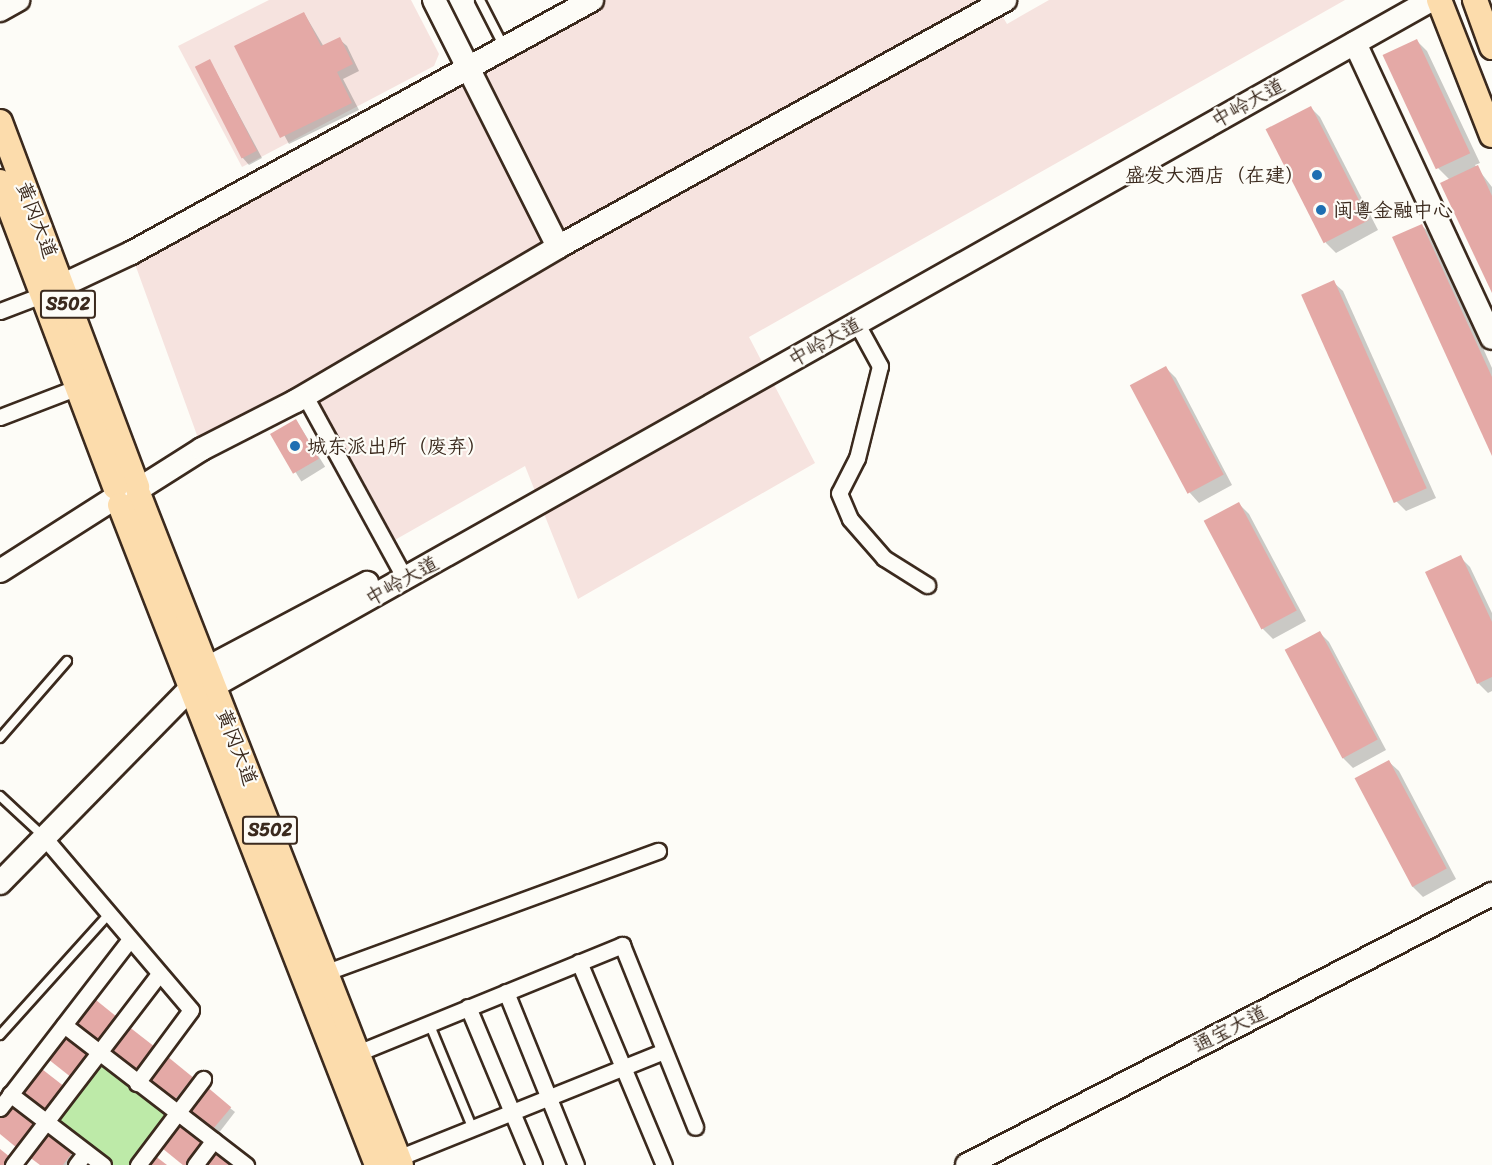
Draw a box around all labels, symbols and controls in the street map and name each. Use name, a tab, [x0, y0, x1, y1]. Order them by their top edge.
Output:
street label: 中岭大道	[1207, 73, 1289, 133]
place label: 盛发大酒店（在建）	[1125, 163, 1305, 187]
marker: 盛发大酒店（在建）	[1310, 168, 1324, 182]
street label: 黄冈大道	[11, 178, 63, 262]
place label: 闽粤金融中心	[1333, 198, 1453, 222]
marker: 闽粤金融中心	[1314, 203, 1328, 217]
road number: S502	[40, 289, 97, 319]
street label: 中岭大道	[784, 312, 866, 372]
place label: 城东派出所（废弃）	[307, 434, 487, 458]
marker: 城东派出所（废弃）	[288, 439, 302, 453]
street label: 中岭大道	[361, 551, 443, 611]
street label: 黄冈大道	[211, 705, 263, 789]
road number: S502	[242, 815, 298, 845]
street label: 通宝大道	[1189, 1000, 1271, 1058]

